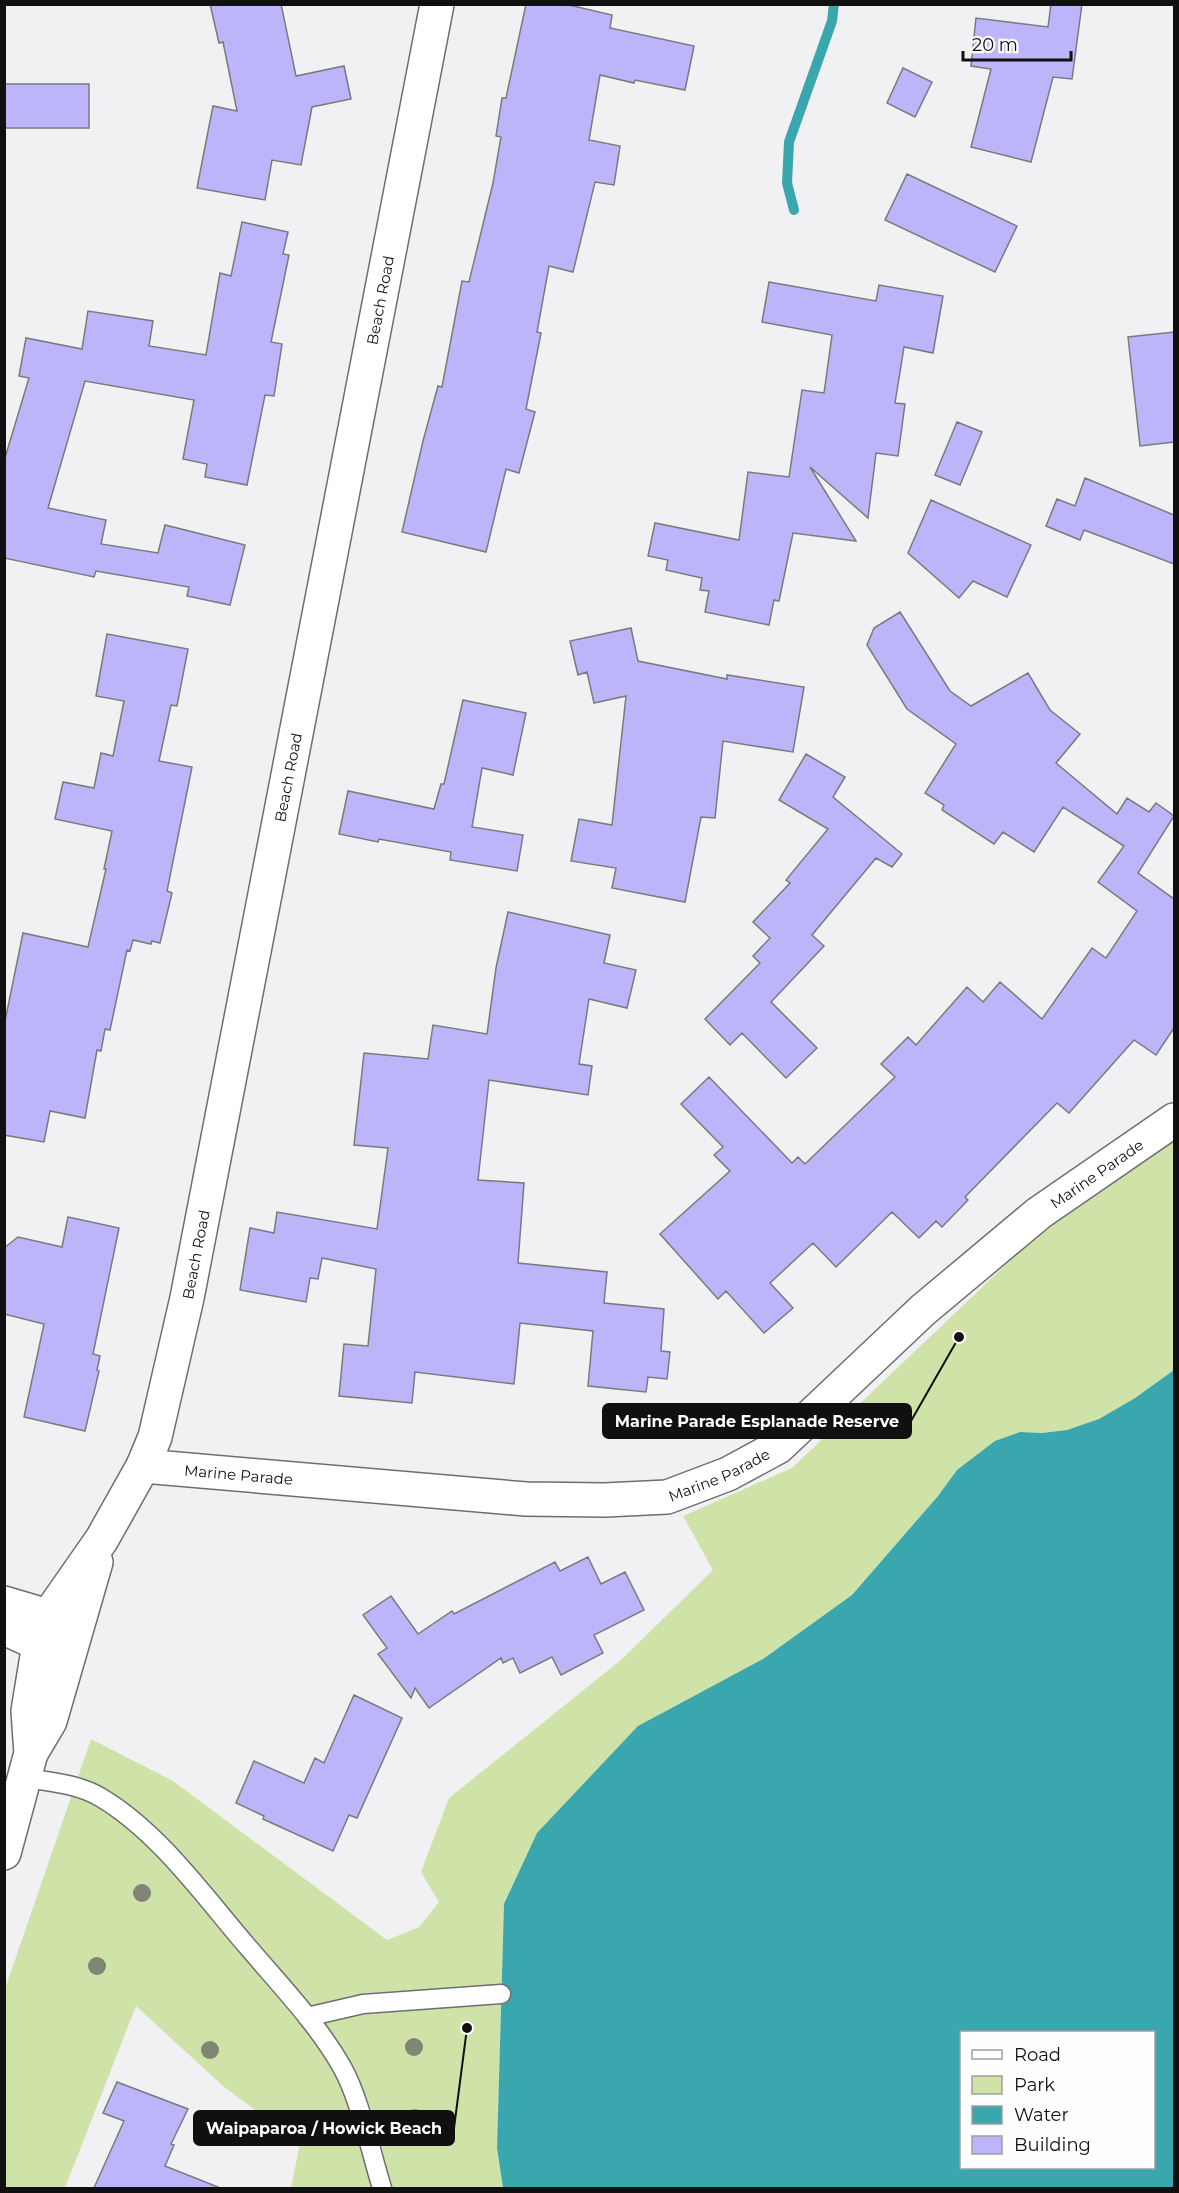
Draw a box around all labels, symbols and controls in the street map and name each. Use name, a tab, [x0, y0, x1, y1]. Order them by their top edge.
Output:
scale bar	[963, 24, 1071, 62]
text: 20 m	[972, 34, 1018, 56]
street label: Beach Road	[362, 254, 398, 346]
street label: Beach Road	[270, 731, 306, 824]
street label: Marine Parade	[1046, 1135, 1147, 1212]
street label: Beach Road	[177, 1208, 213, 1301]
callout: Marine Parade Esplanade Reserve	[603, 1404, 911, 1438]
text: Marine Parade Esplanade Reserve	[615, 1412, 899, 1431]
street label: Marine Parade	[665, 1444, 773, 1505]
street label: Marine Parade	[183, 1460, 294, 1488]
legend	[960, 2031, 1155, 2169]
text: Road	[1014, 2044, 1061, 2066]
text: Park	[1014, 2074, 1055, 2096]
text: Water	[1014, 2104, 1069, 2126]
callout: Waipaparoa / Howick Beach	[194, 2111, 454, 2145]
text: Waipaparoa / Howick Beach	[206, 2119, 442, 2138]
text: Building	[1014, 2134, 1091, 2156]

